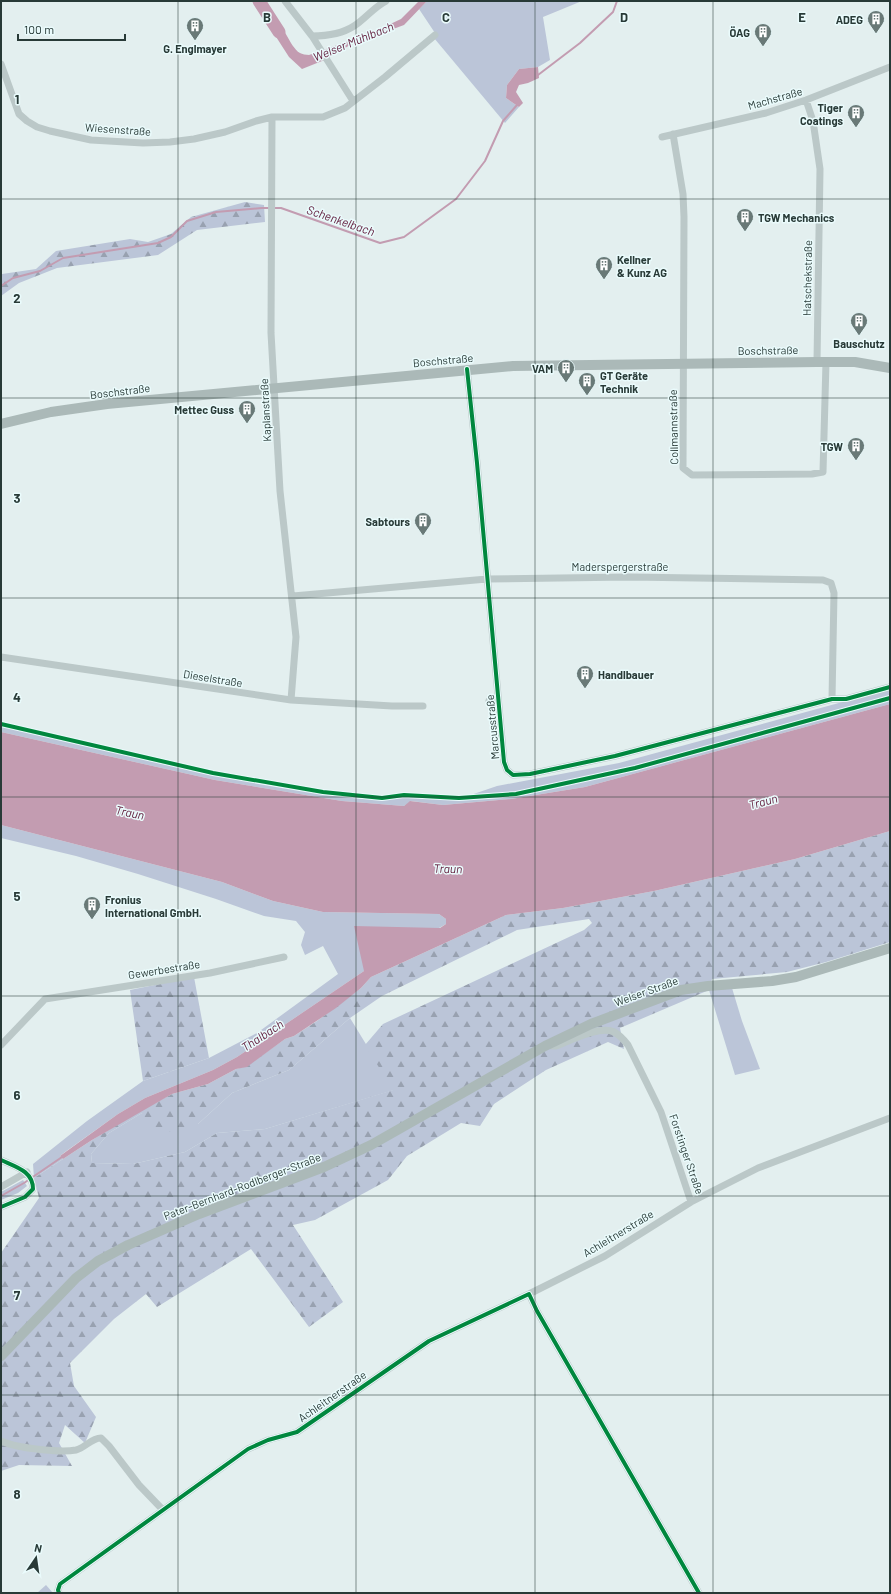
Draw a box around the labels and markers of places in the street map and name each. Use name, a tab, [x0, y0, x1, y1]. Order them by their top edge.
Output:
building icon: ADEG	[866, 9, 886, 34]
place label: ADEG	[836, 13, 863, 26]
building icon: G. Englmayer	[185, 16, 205, 41]
building icon: ÖAG	[753, 22, 773, 47]
place label: ÖAG	[729, 26, 750, 39]
place label: G. Englmayer	[163, 42, 227, 55]
place label: Tiger Coatings	[800, 101, 844, 127]
building icon: Tiger Coatings	[846, 103, 866, 128]
building icon: TGW Mechanics	[735, 207, 755, 232]
place label: TGW Mechanics	[758, 211, 835, 224]
place label: Kellner & Kunz AG	[617, 253, 667, 279]
building icon: Kellner & Kunz AG	[594, 255, 614, 280]
building icon: Bauschutz	[849, 311, 869, 336]
place label: Bauschutz	[833, 337, 885, 350]
building icon: VAM	[556, 358, 576, 383]
place label: VAM	[532, 362, 553, 375]
place label: GT Geräte Technik	[600, 369, 648, 395]
building icon: GT Geräte Technik	[577, 371, 597, 396]
building icon: Mettec Guss	[237, 399, 257, 424]
place label: Mettec Guss	[174, 403, 234, 416]
building icon: TGW	[846, 436, 866, 461]
place label: TGW	[821, 440, 843, 453]
building icon: Sabtours	[413, 511, 433, 536]
place label: Sabtours	[366, 515, 410, 528]
building icon: Handlbauer	[575, 664, 595, 689]
place label: Handlbauer	[598, 668, 655, 681]
place label: Fronius International GmbH.	[105, 893, 202, 919]
building icon: Fronius International GmbH.	[82, 895, 102, 920]

